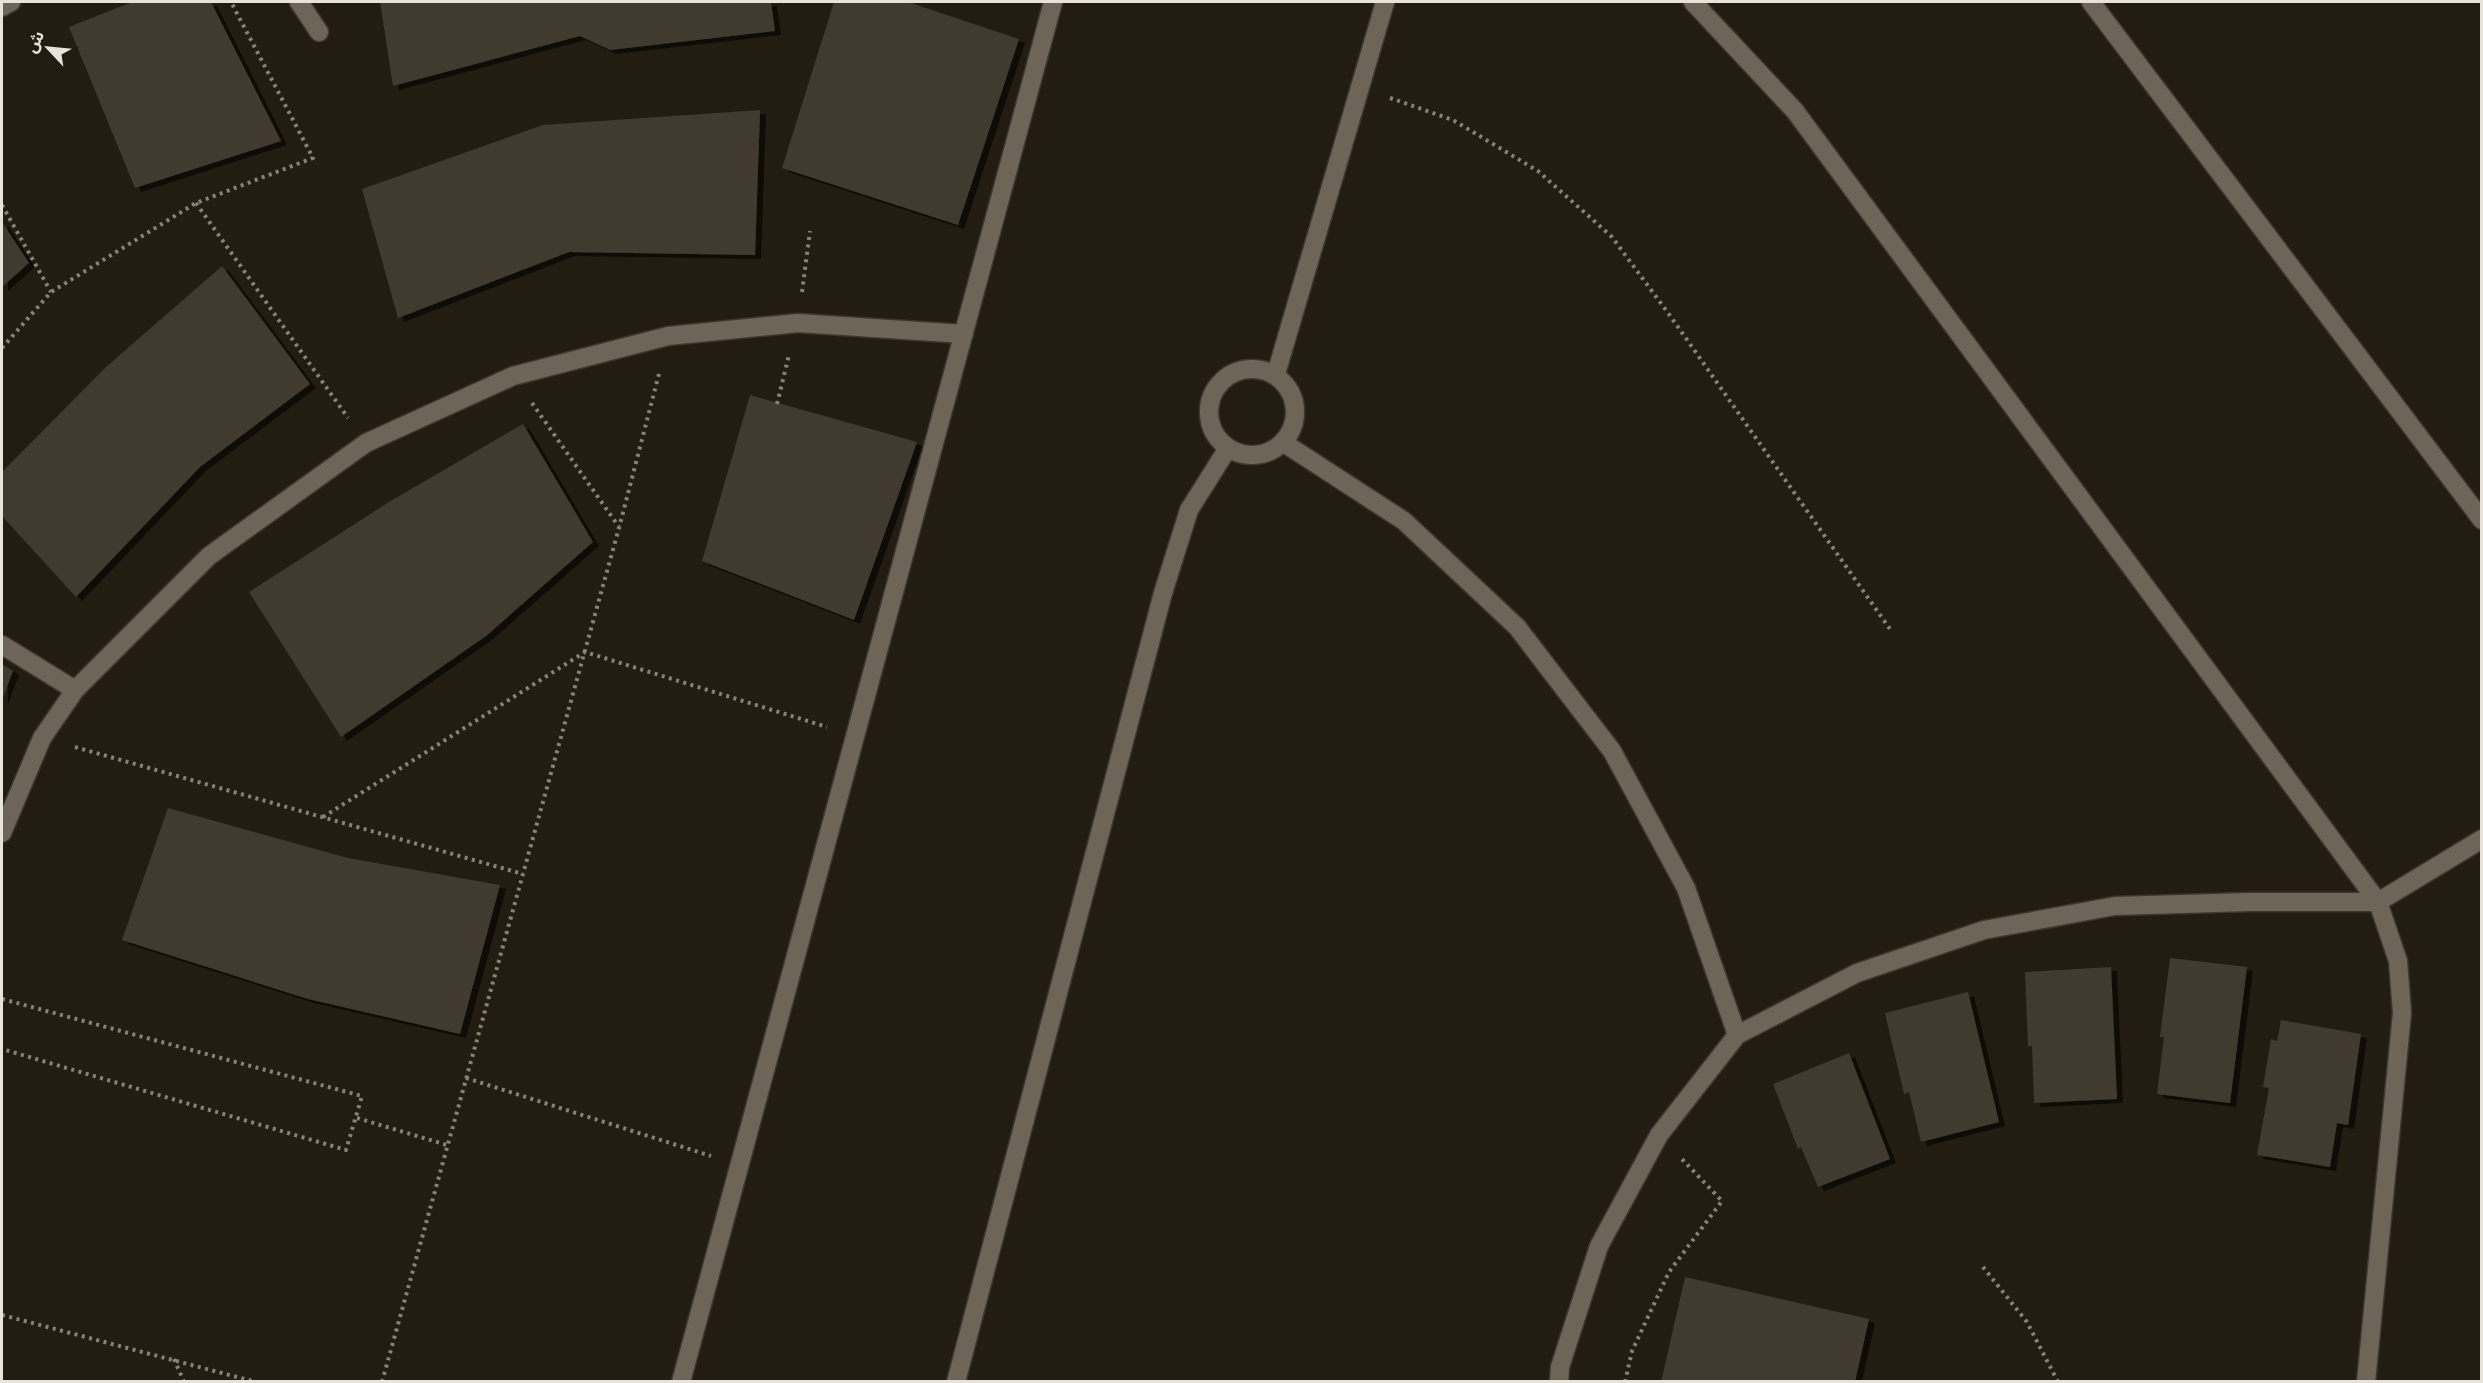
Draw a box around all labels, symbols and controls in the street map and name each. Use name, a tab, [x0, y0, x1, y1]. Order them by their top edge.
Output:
north arrow	[18, 18, 78, 78]
text: ش	[22, 28, 48, 56]

